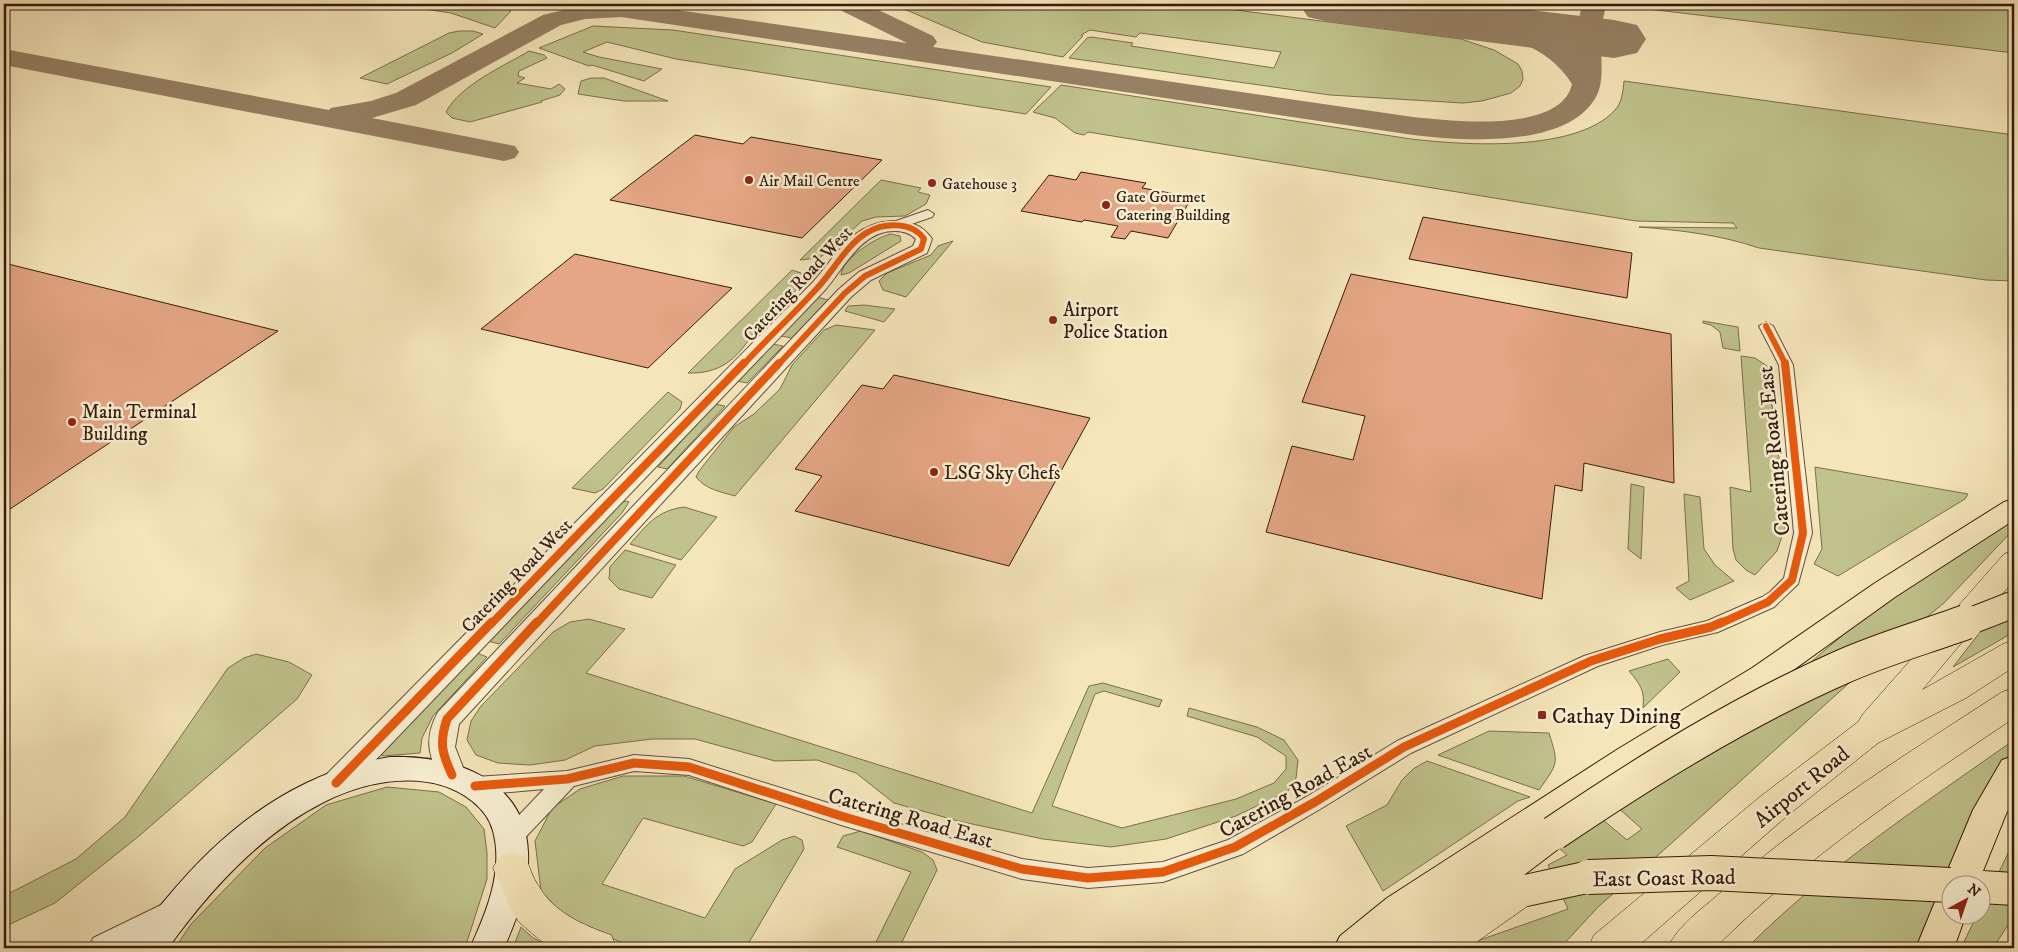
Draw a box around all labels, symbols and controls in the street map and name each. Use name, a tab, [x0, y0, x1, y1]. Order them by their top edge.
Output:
place label: Air Mail Centre	[759, 171, 860, 191]
marker: Air Mail Centre	[743, 174, 755, 186]
place label: Gatehouse 3	[942, 174, 1017, 194]
marker: Gatehouse 3	[926, 177, 938, 189]
place label: Gate Gourmet Catering Building	[1116, 187, 1230, 225]
marker: Gate Gourmet Catering Building	[1100, 199, 1112, 211]
street label: Catering Road West	[739, 221, 858, 347]
place label: Airport Police Station	[1063, 299, 1168, 344]
marker: Airport Police Station	[1047, 314, 1059, 326]
street label: Catering Road East	[1752, 365, 1797, 537]
place label: Main Terminal Building	[82, 401, 197, 446]
marker: Main Terminal Building	[66, 416, 78, 428]
place label: LSG Sky Chefs	[944, 462, 1060, 485]
marker: LSG Sky Chefs	[928, 466, 940, 478]
street label: Catering Road West	[457, 514, 577, 638]
place label: Cathay Dining	[1552, 703, 1681, 730]
marker: Cathay Dining	[1536, 709, 1548, 721]
street label: Catering Road East	[1215, 738, 1377, 844]
street label: Airport Road	[1749, 740, 1855, 834]
street label: Catering Road East	[825, 782, 996, 855]
street label: East Coast Road	[1592, 864, 1736, 893]
north arrow	[1940, 874, 1990, 924]
text: N	[1964, 880, 1984, 902]

